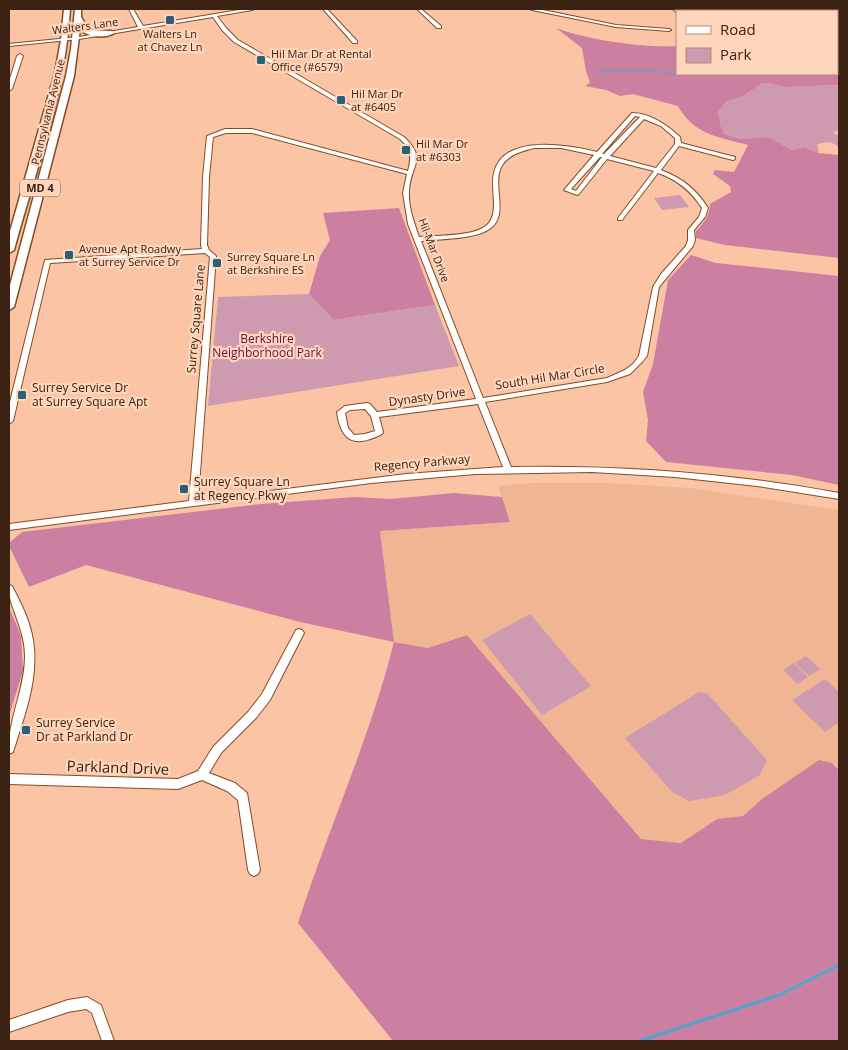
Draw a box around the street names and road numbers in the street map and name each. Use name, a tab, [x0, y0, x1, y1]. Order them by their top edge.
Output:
street label: Walters Lane	[51, 13, 119, 38]
street label: Pennsylvania Avenue	[27, 58, 68, 166]
road number: MD 4	[20, 180, 60, 197]
street label: Hil-Mar Drive	[415, 216, 454, 284]
street label: Surrey Square Lane	[182, 263, 209, 374]
street label: South Hil Mar Circle	[494, 359, 606, 394]
street label: Dynasty Drive	[387, 383, 467, 410]
street label: Regency Parkway	[373, 450, 472, 475]
street label: Parkland Drive	[66, 755, 170, 779]

